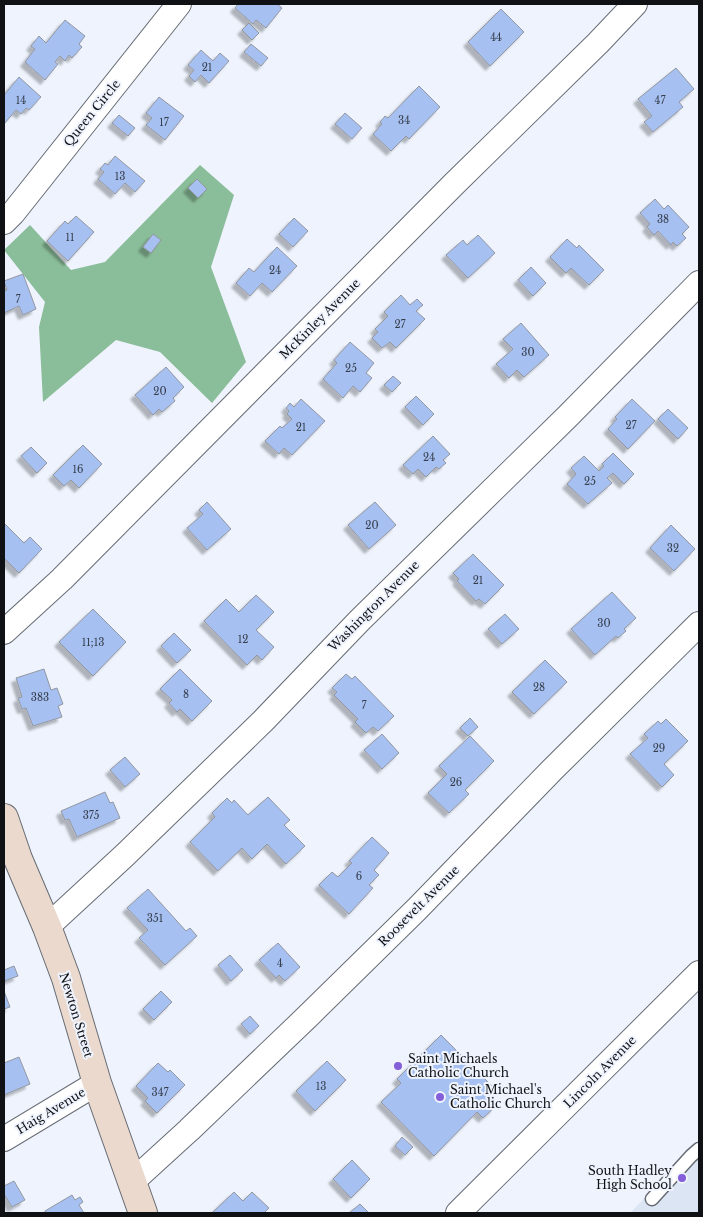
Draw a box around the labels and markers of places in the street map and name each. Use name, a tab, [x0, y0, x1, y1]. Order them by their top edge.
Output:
place label: Saint Michaels Catholic Church	[408, 1051, 509, 1080]
marker: Saint Michaels Catholic Church	[392, 1060, 404, 1072]
place label: Saint Michael's Catholic Church	[450, 1082, 551, 1111]
marker: Saint Michael's Catholic Church	[434, 1091, 446, 1103]
place label: South Hadley High School	[588, 1163, 672, 1192]
marker: South Hadley High School	[676, 1172, 688, 1184]

